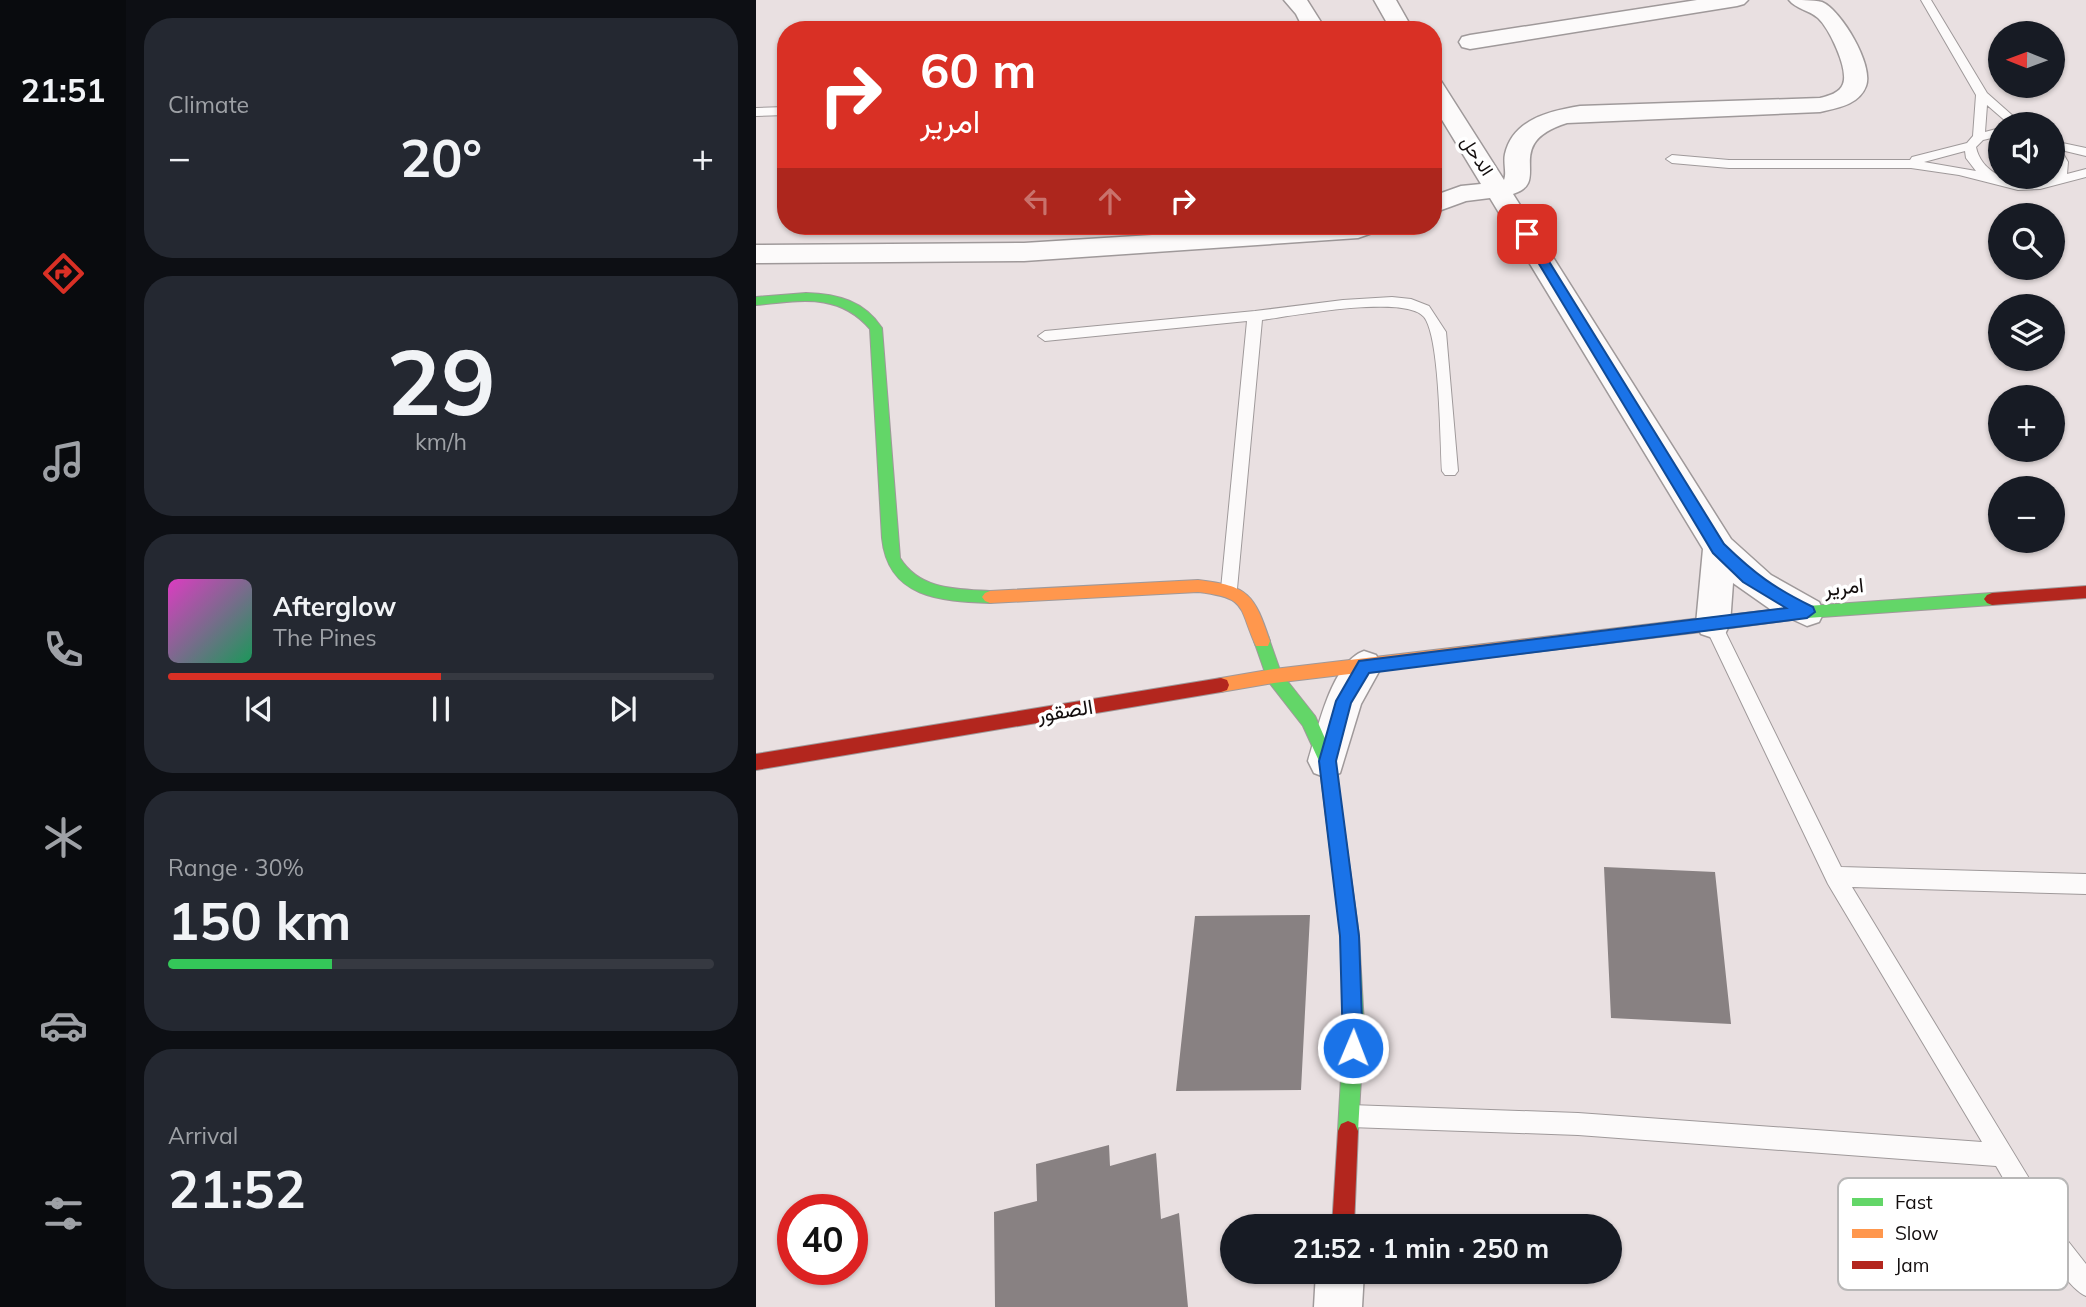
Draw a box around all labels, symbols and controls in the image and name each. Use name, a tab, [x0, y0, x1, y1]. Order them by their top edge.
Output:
north arrow	[1988, 21, 2065, 98]
map controls	[1988, 21, 2065, 553]
text: 60 m	[920, 39, 1036, 100]
icon: right	[805, 49, 896, 140]
text: 21:51	[21, 70, 105, 110]
text: Climate	[168, 90, 249, 119]
text: امرير	[920, 101, 980, 141]
button: sound	[1988, 112, 2065, 189]
text: 20°	[400, 125, 482, 190]
street label: الدحل	[1456, 131, 1499, 180]
text: −	[168, 133, 191, 181]
text: +	[691, 133, 714, 181]
icon: left	[1018, 182, 1056, 220]
icon: ahead	[1091, 182, 1129, 220]
icon: right	[1164, 182, 1202, 220]
button: search	[1988, 203, 2065, 280]
pin	[1497, 204, 1557, 264]
icon: arrive	[1508, 215, 1546, 253]
icon: directions	[39, 249, 88, 298]
button: layers	[1988, 294, 2065, 371]
text: 29	[386, 324, 496, 438]
button: +	[1988, 385, 2065, 462]
text: km/h	[415, 427, 467, 456]
icon: music	[39, 437, 88, 486]
button: −	[1988, 476, 2065, 553]
street label: امرير	[1822, 571, 1865, 602]
text: Afterglow	[273, 590, 396, 623]
text: The Pines	[273, 623, 377, 652]
icon: phone	[39, 625, 88, 674]
icon: previous	[240, 690, 278, 728]
icon: pause	[422, 690, 460, 728]
icon: next	[604, 690, 642, 728]
street label: الصقور	[1034, 693, 1095, 728]
icon: climate	[39, 813, 88, 862]
text: Range · 30%	[168, 853, 304, 882]
text: 150 km	[168, 888, 351, 953]
icon: car	[39, 1001, 88, 1050]
position arrow	[1316, 1011, 1390, 1085]
text: Arrival	[168, 1121, 238, 1150]
text: 21:52	[168, 1156, 306, 1221]
legend	[1838, 1178, 2068, 1290]
icon: filters	[39, 1189, 88, 1238]
text: Fast	[1895, 1190, 1933, 1214]
speed limit sign: 40	[777, 1194, 868, 1285]
text: Slow	[1895, 1221, 1939, 1245]
text: 21:52 · 1 min · 250 m	[1293, 1232, 1549, 1265]
text: Jam	[1895, 1253, 1929, 1277]

